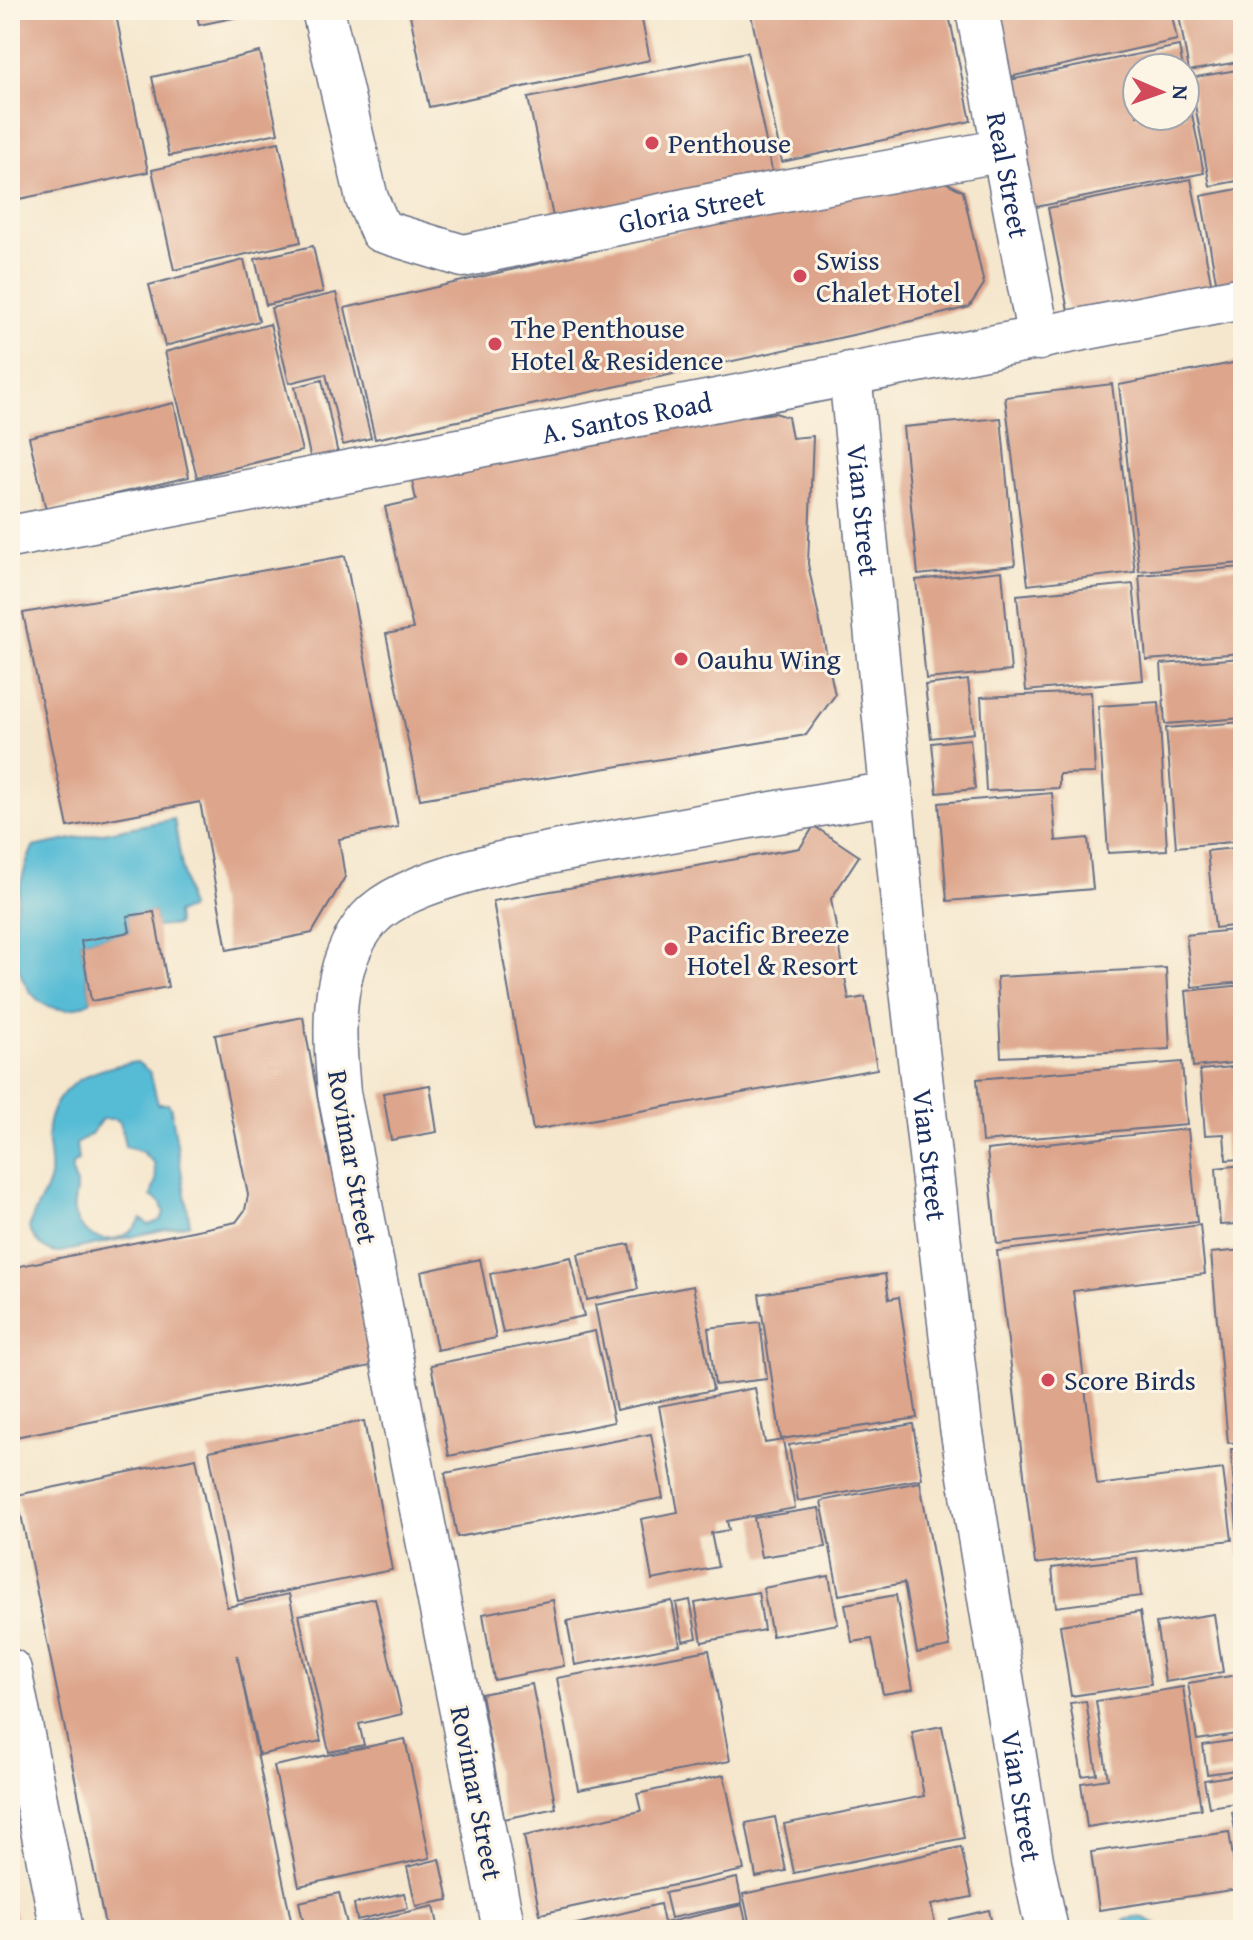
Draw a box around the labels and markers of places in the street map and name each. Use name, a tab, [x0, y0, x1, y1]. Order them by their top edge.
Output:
place label: Penthouse	[668, 122, 791, 163]
marker: Penthouse	[643, 134, 661, 152]
place label: Swiss Chalet Hotel	[816, 239, 961, 312]
marker: Swiss Chalet Hotel	[791, 267, 809, 285]
place label: The Penthouse Hotel & Residence	[511, 307, 724, 380]
marker: The Penthouse Hotel & Residence	[486, 335, 504, 353]
place label: Oauhu Wing	[697, 638, 841, 679]
marker: Oauhu Wing	[672, 650, 690, 668]
place label: Pacific Breeze Hotel & Resort	[687, 912, 858, 985]
marker: Pacific Breeze Hotel & Resort	[662, 940, 680, 958]
place label: Score Birds	[1064, 1359, 1196, 1400]
marker: Score Birds	[1039, 1371, 1057, 1389]

